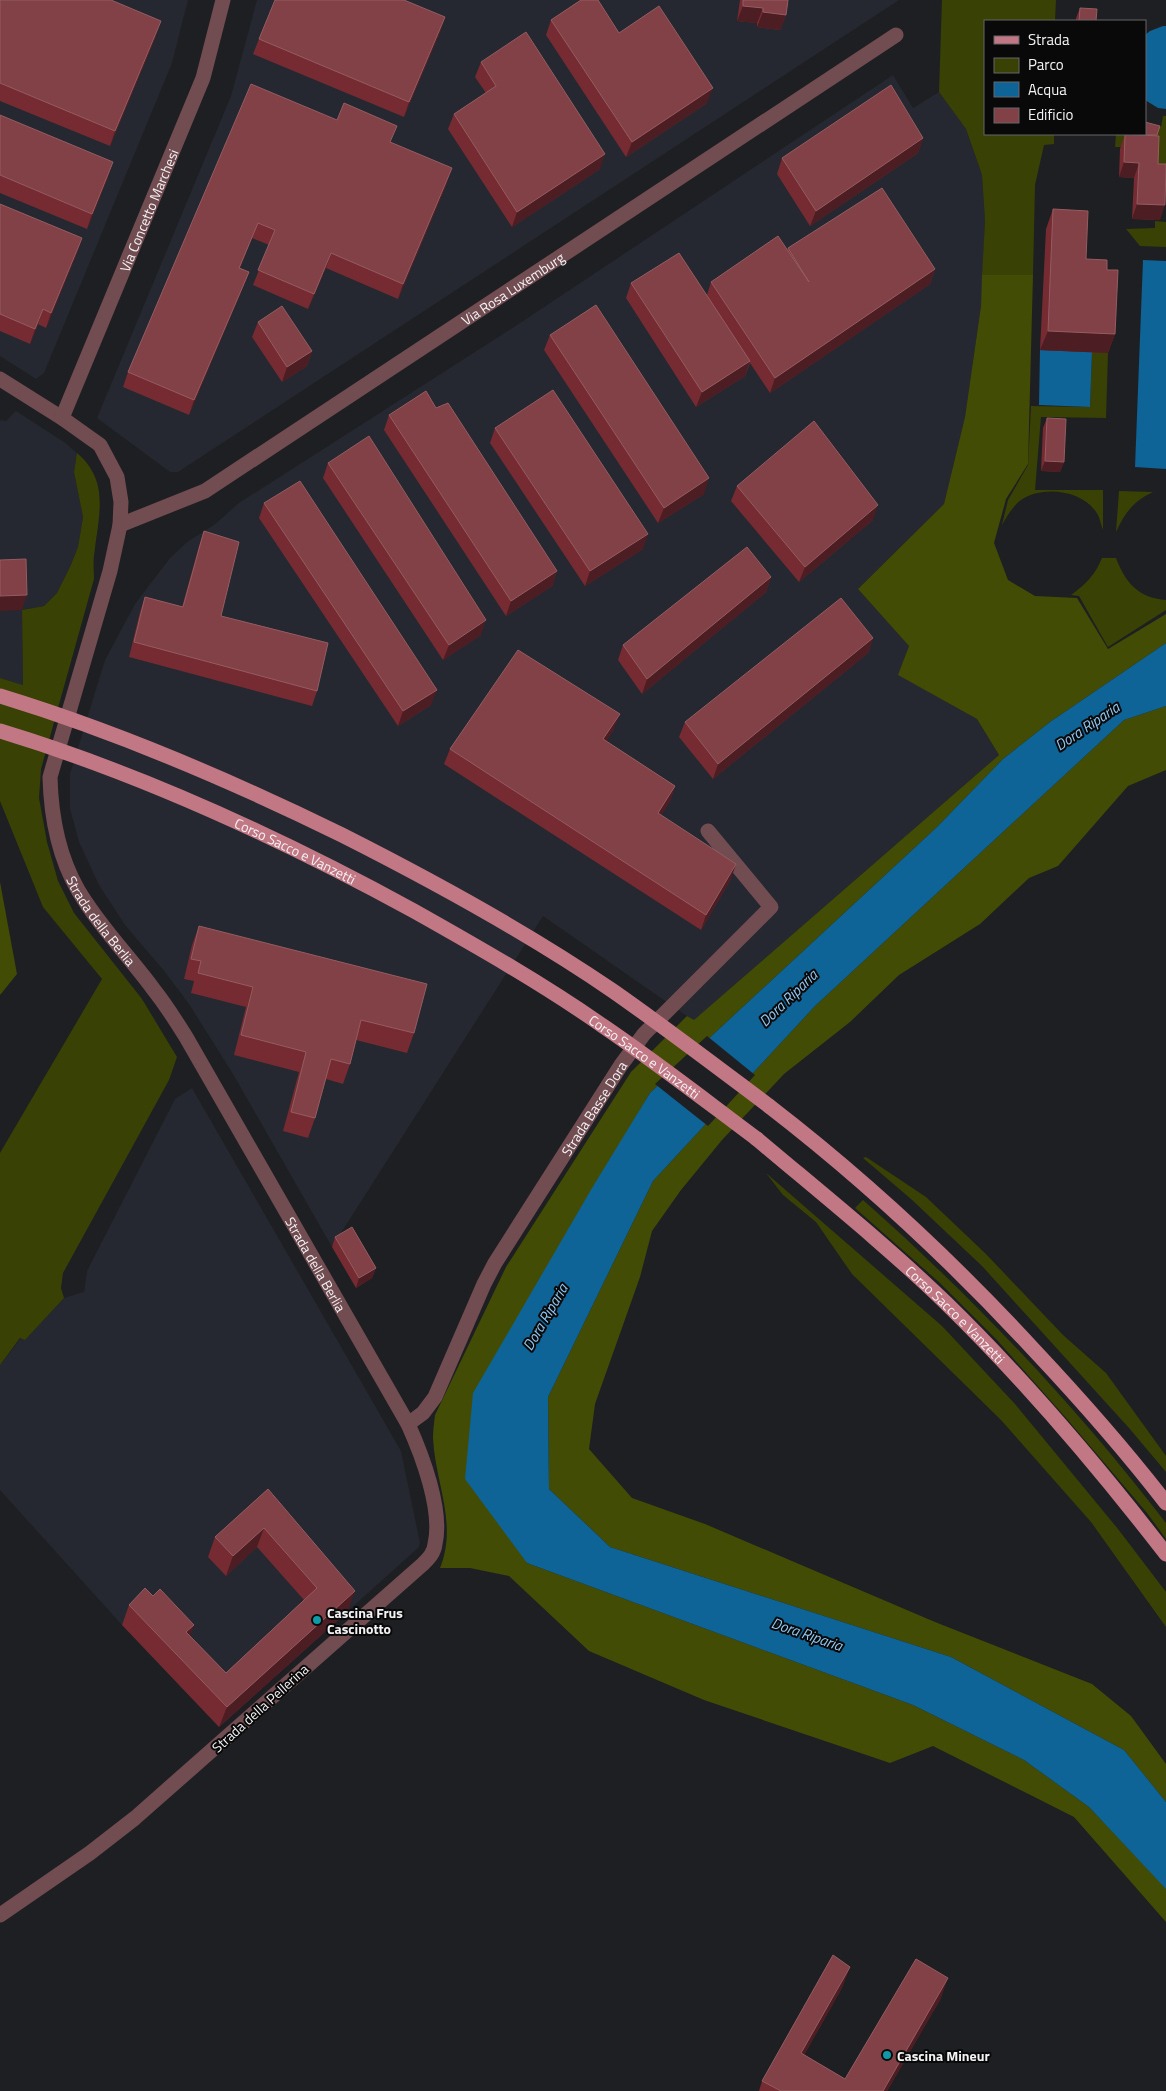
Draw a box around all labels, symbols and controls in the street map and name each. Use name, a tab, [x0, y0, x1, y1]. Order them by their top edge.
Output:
legend	[984, 20, 1146, 135]
text: Strada	[1028, 28, 1070, 51]
text: Parco	[1028, 53, 1064, 76]
text: Acqua	[1028, 78, 1067, 101]
text: Edificio	[1028, 103, 1073, 126]
street label: Via Concetto Marchesi	[113, 146, 183, 275]
street label: Via Rosa Luxemburg	[457, 246, 568, 330]
water label: Dora Riparia	[1050, 695, 1125, 756]
street label: Corso Sacco e Vanzetti	[231, 812, 360, 889]
street label: Strada della Berlia	[62, 872, 141, 970]
water label: Dora Riparia	[753, 963, 824, 1032]
street label: Corso Sacco e Vanzetti	[585, 1009, 705, 1103]
street label: Strada Basse Dora	[555, 1057, 632, 1160]
street label: Strada della Berlia	[281, 1213, 352, 1316]
street label: Corso Sacco e Vanzetti	[901, 1260, 1010, 1368]
water label: Dora Riparia	[517, 1278, 574, 1355]
place label: Cascina Frus Cascinotto	[327, 1602, 403, 1639]
water label: Dora Riparia	[768, 1611, 847, 1657]
marker: Cascina Frus Cascinotto	[311, 1614, 323, 1626]
street label: Strada della Pellerina	[207, 1659, 313, 1757]
place label: Cascina Mineur	[897, 2045, 990, 2066]
marker: Cascina Mineur	[881, 2049, 893, 2061]

